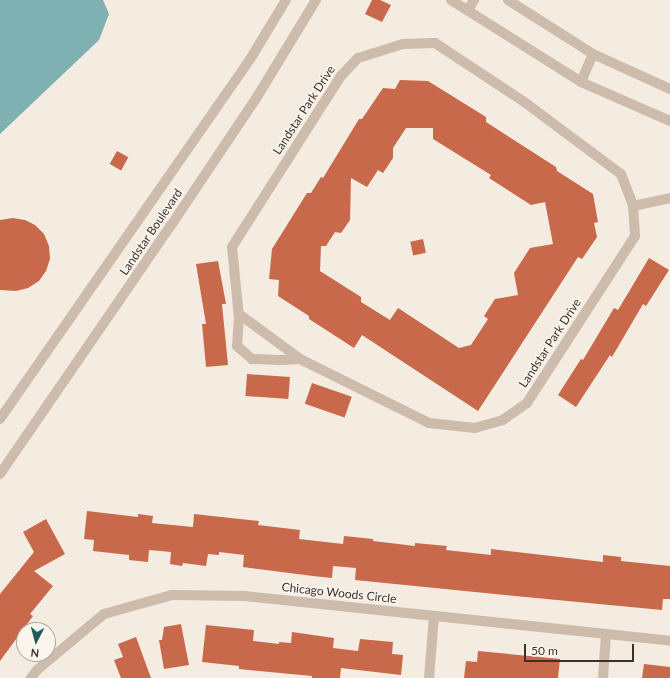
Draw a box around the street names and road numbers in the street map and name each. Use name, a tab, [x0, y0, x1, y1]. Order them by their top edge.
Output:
street label: Landstar Park Drive	[270, 63, 338, 157]
street label: Landstar Boulevard	[117, 186, 185, 278]
street label: Landstar Park Drive	[516, 296, 584, 390]
street label: Chicago Woods Circle	[281, 580, 397, 606]

